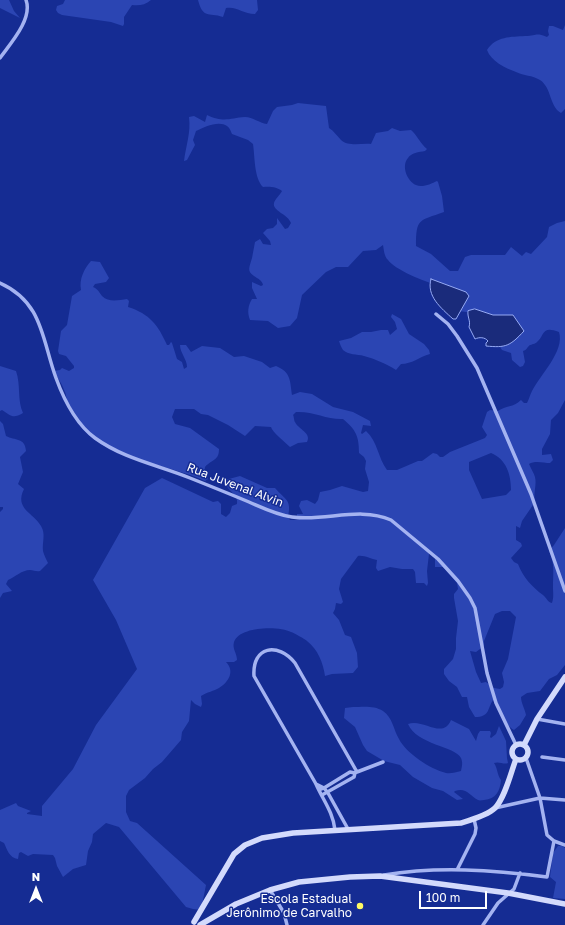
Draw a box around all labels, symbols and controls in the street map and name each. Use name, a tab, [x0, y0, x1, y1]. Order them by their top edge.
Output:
street label: Rua Juvenal Alvin	[185, 460, 285, 510]
north arrow	[16, 869, 56, 909]
text: N	[32, 870, 40, 883]
scale bar	[421, 883, 489, 909]
text: 100 m	[426, 890, 460, 905]
place label: Escola Estadual Jerônimo de Carvalho	[226, 892, 352, 920]
marker: Escola Estadual Jerônimo de Carvalho	[355, 901, 365, 911]

